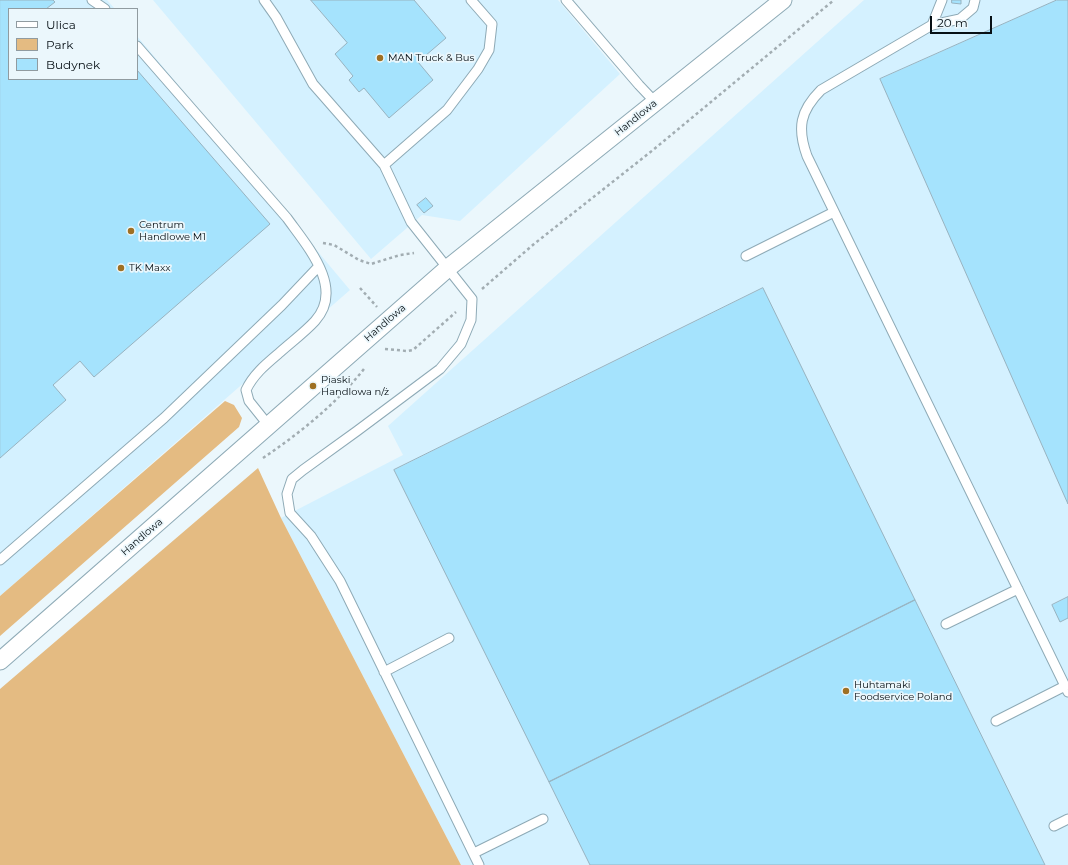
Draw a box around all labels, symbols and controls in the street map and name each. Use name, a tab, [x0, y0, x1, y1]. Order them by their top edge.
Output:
legend	[8, 8, 138, 80]
scale bar	[932, 8, 994, 34]
text: 20 m	[937, 15, 968, 30]
text: Ulica	[46, 17, 76, 32]
text: Park	[46, 37, 73, 52]
place label: MAN Truck & Bus	[388, 52, 474, 64]
marker: MAN Truck & Bus	[375, 53, 385, 63]
text: Budynek	[46, 57, 100, 72]
street label: Handlowa	[612, 97, 660, 139]
place label: Centrum Handlowe M1	[139, 219, 206, 242]
marker: Centrum Handlowe M1	[126, 226, 136, 236]
place label: TK Maxx	[129, 262, 171, 274]
marker: TK Maxx	[116, 263, 126, 273]
street label: Handlowa	[362, 302, 408, 344]
place label: Piaski Handlowa n/ż	[321, 374, 389, 398]
marker: Piaski Handlowa n/ż	[308, 381, 318, 391]
street label: Handlowa	[119, 516, 165, 558]
place label: Huhtamaki Foodservice Poland	[854, 679, 952, 702]
marker: Huhtamaki Foodservice Poland	[841, 686, 851, 696]

